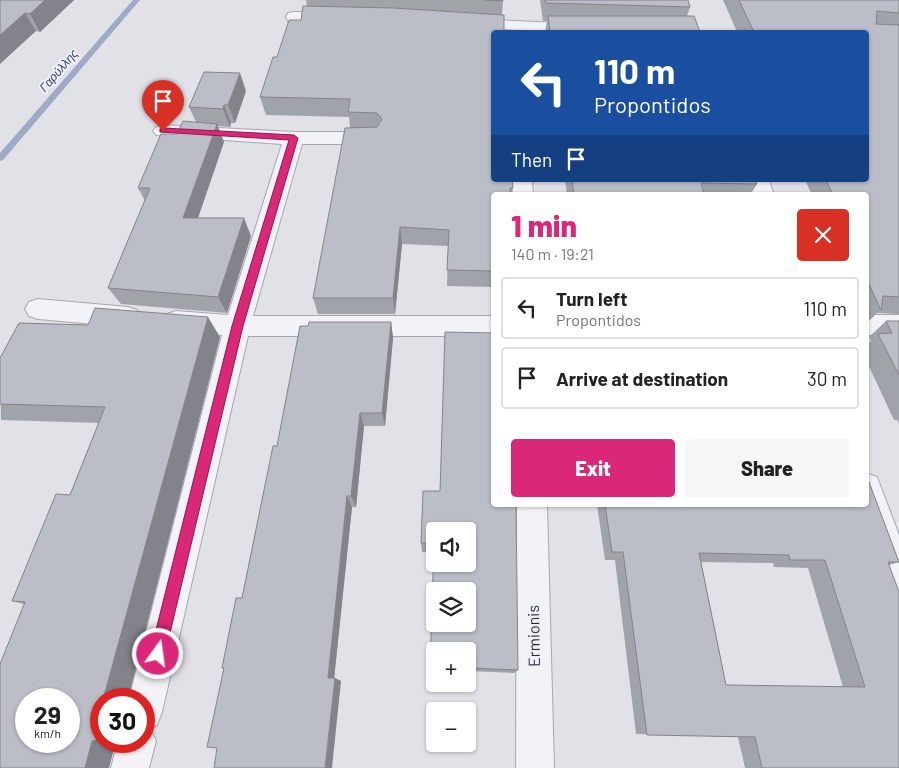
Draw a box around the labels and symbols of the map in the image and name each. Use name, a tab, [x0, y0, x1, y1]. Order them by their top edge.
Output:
water label: Γαρύλλης	[36, 46, 81, 95]
pin	[142, 80, 184, 131]
street label: Ermionis	[523, 605, 543, 667]
position arrow	[131, 627, 183, 679]
speed limit sign: 30	[90, 688, 155, 753]

